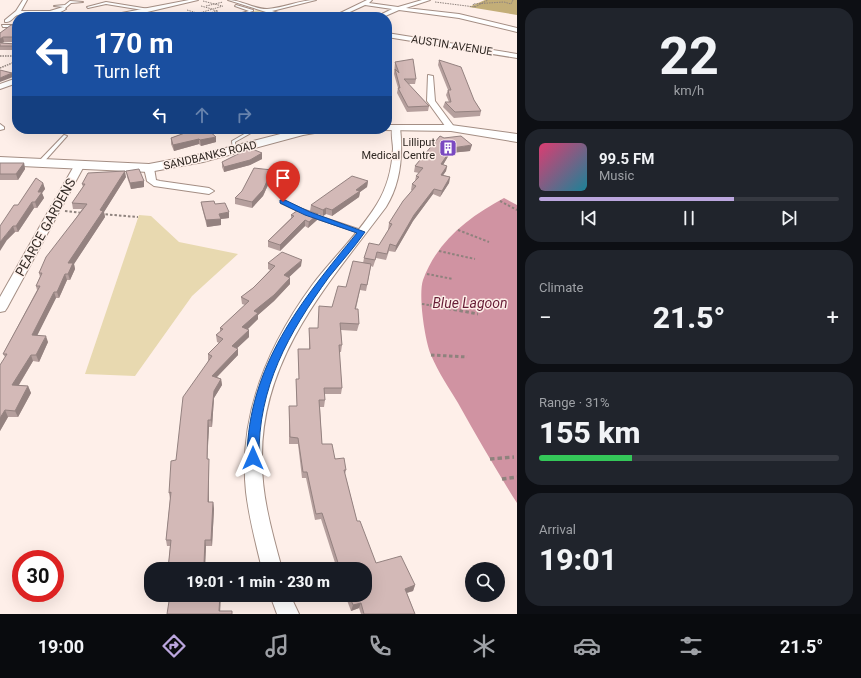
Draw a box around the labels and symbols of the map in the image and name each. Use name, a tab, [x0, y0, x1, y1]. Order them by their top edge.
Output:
street label: AUSTIN AVENUE	[410, 33, 493, 58]
place label: Lilliput Medical Centre	[361, 136, 435, 162]
street label: SANDBANKS ROAD	[162, 138, 258, 173]
building icon: Lilliput Medical Centre	[438, 138, 458, 158]
pin	[266, 161, 300, 202]
street label: PEARCE GARDENS	[12, 176, 79, 279]
water label: Blue Lagoon	[432, 295, 508, 311]
position arrow	[232, 437, 274, 479]
speed limit sign: 30	[12, 550, 64, 602]

